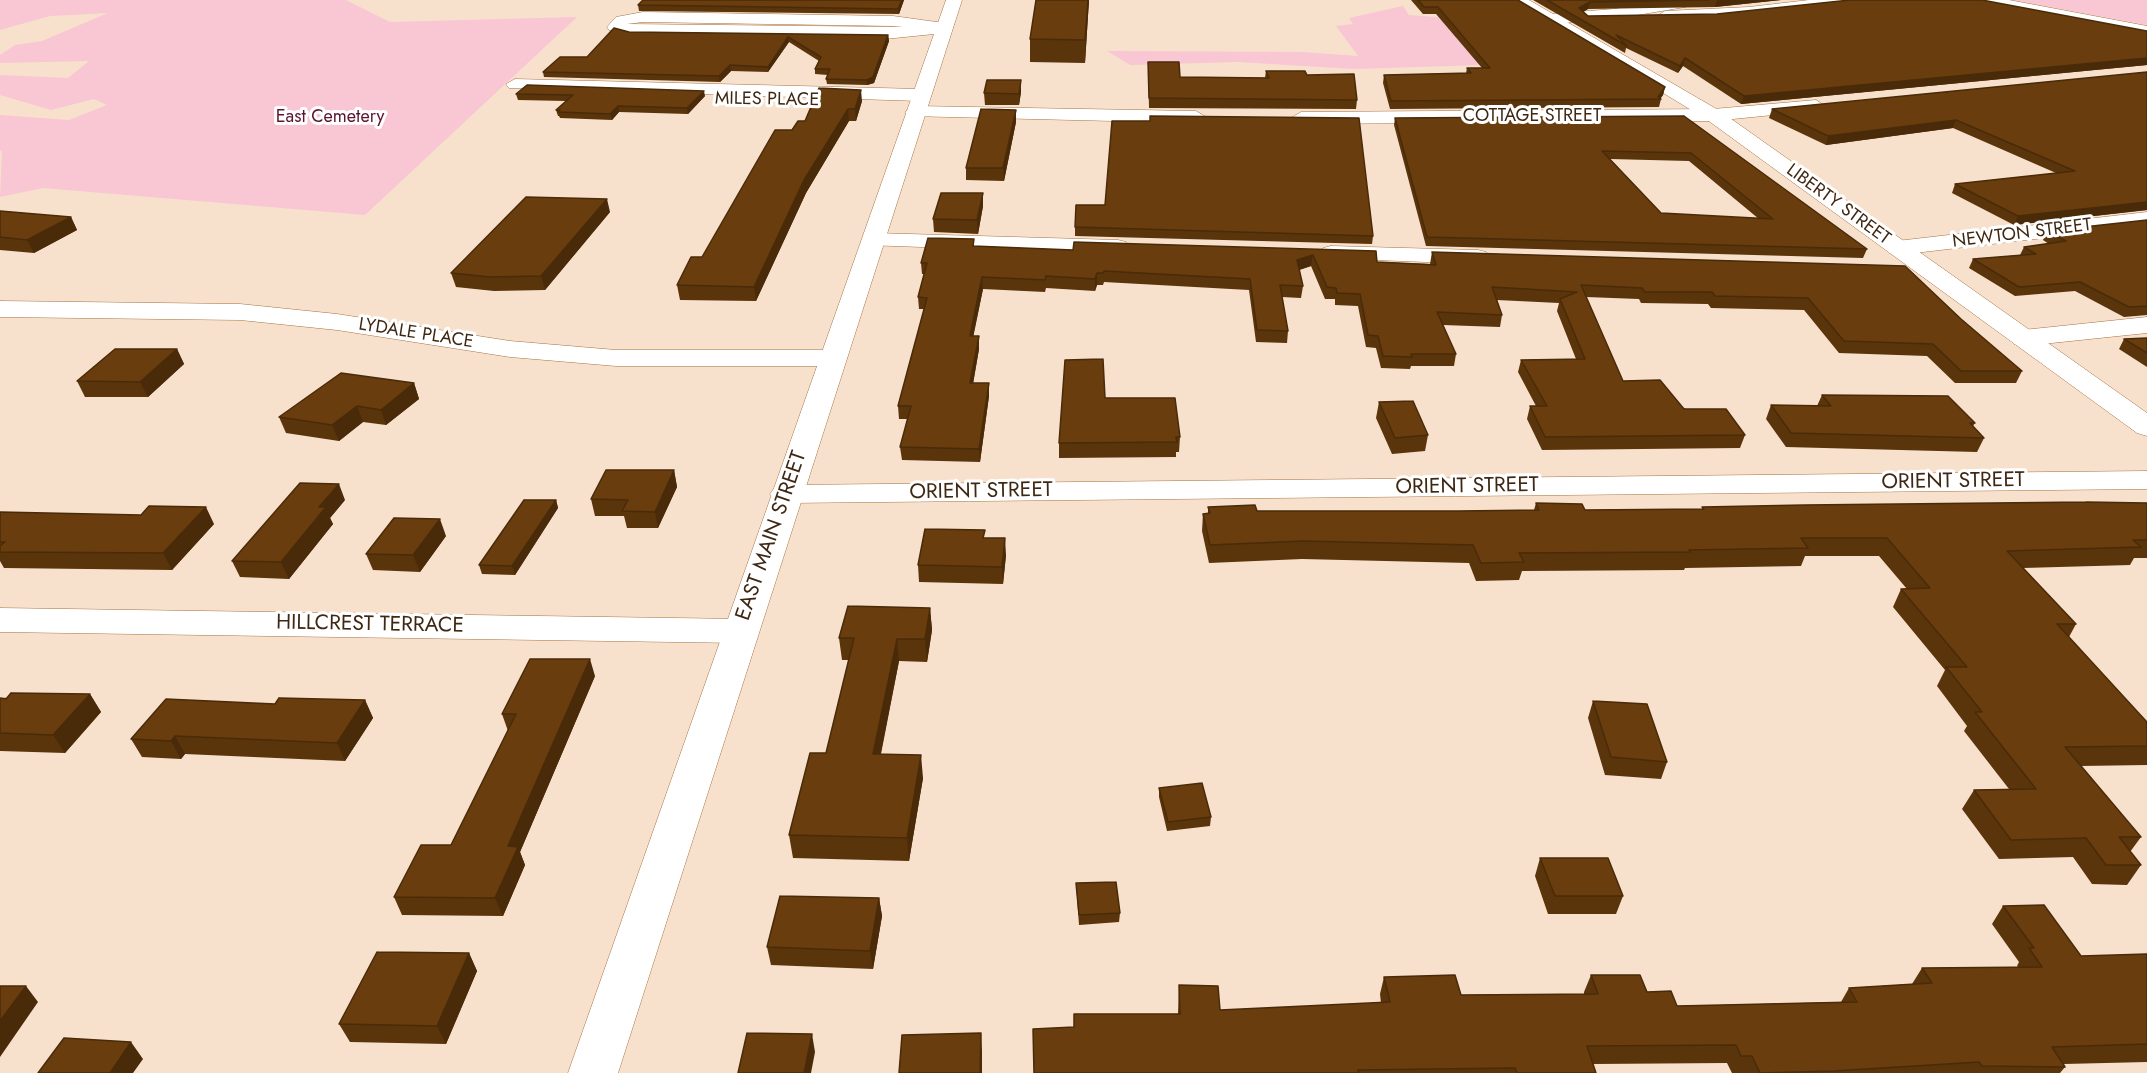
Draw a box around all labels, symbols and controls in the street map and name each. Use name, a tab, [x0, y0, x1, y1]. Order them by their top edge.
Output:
street label: MILES PLACE	[715, 88, 819, 112]
street label: COTTAGE STREET	[1463, 106, 1601, 128]
park label: East Cemetery	[276, 107, 384, 129]
street label: LIBERTY STREET	[1782, 160, 1894, 250]
street label: NEWTON STREET	[1951, 215, 2093, 253]
street label: LYDALE PLACE	[357, 314, 475, 354]
street label: EAST MAIN STREET	[731, 448, 813, 624]
street label: ORIENT STREET	[1881, 468, 2025, 496]
street label: ORIENT STREET	[1395, 473, 1539, 501]
street label: ORIENT STREET	[909, 478, 1053, 506]
street label: HILLCREST TERRACE	[276, 611, 464, 639]

